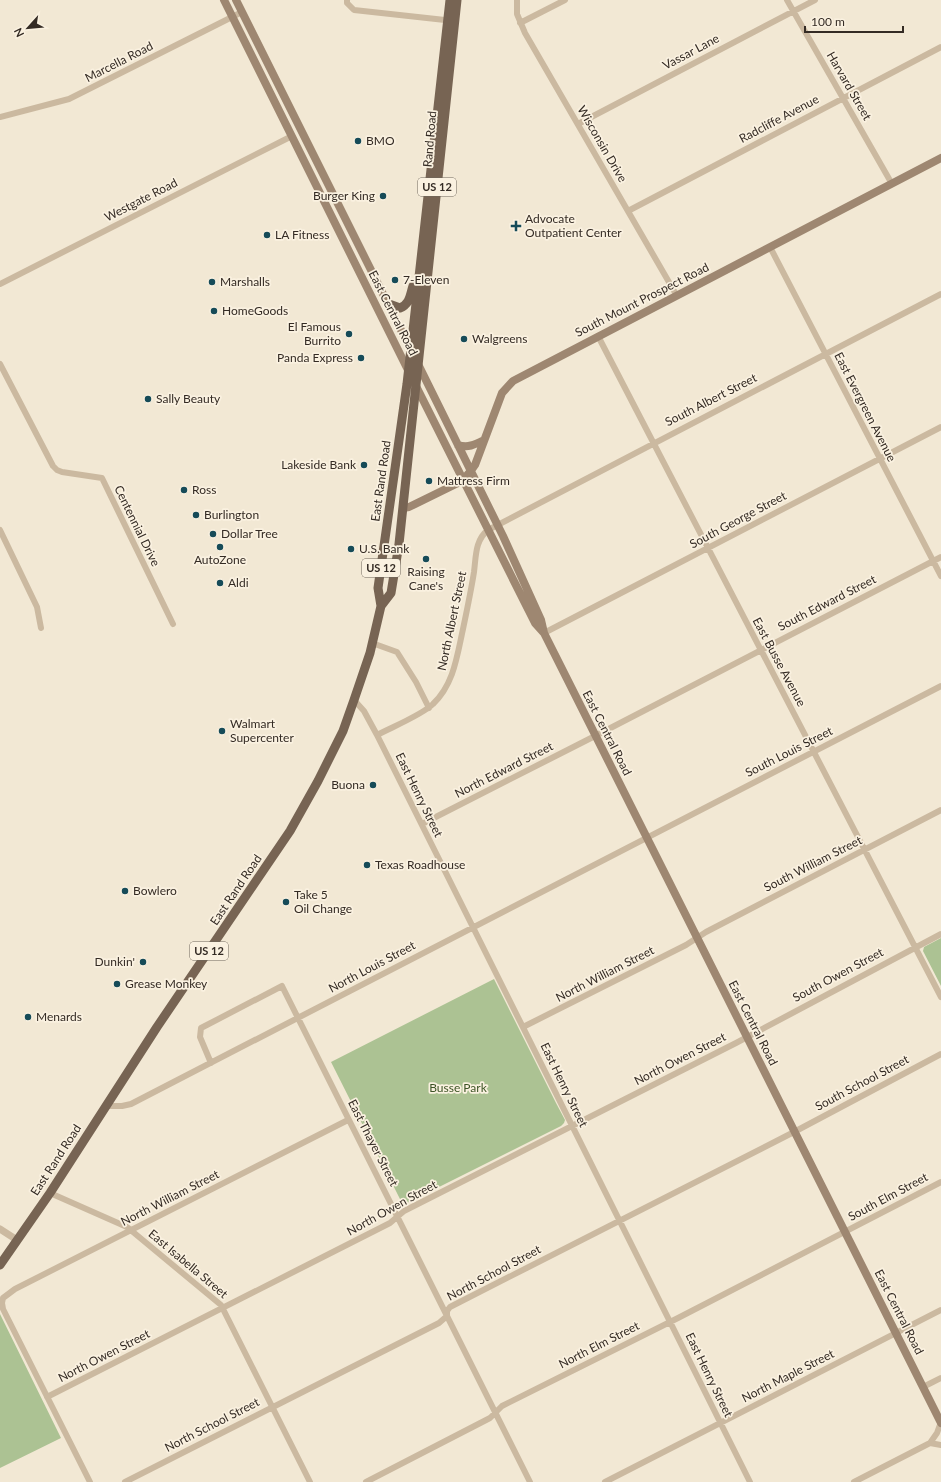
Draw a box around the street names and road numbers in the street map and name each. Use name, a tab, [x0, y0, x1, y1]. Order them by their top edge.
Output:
street label: Vassar Lane	[660, 30, 722, 73]
street label: Marcella Road	[82, 38, 155, 85]
street label: Harvard Street	[824, 49, 875, 123]
street label: Radcliffe Avenue	[736, 91, 821, 146]
street label: Wisconsin Drive	[574, 103, 630, 185]
street label: Rand Road	[420, 110, 439, 168]
street label: Westgate Road	[102, 175, 180, 224]
road number: US 12	[418, 178, 456, 196]
street label: South Mount Prospect Road	[572, 259, 711, 340]
street label: East Central Road	[366, 268, 421, 358]
street label: East Evergreen Avenue	[831, 350, 900, 464]
street label: South Albert Street	[662, 370, 760, 429]
street label: East Rand Road	[367, 439, 394, 523]
street label: Centennial Drive	[111, 483, 164, 569]
street label: South George Street	[687, 487, 789, 551]
road number: US 12	[362, 559, 400, 577]
street label: North Albert Street	[434, 569, 470, 672]
street label: South Edward Street	[775, 571, 879, 634]
street label: East Busse Avenue	[750, 615, 809, 709]
street label: East Central Road	[580, 688, 635, 778]
street label: South Louis Street	[743, 723, 836, 780]
street label: North Edward Street	[452, 738, 556, 801]
street label: East Henry Street	[392, 750, 447, 840]
street label: South William Street	[761, 832, 865, 895]
street label: East Rand Road	[206, 852, 265, 928]
street label: North Louis Street	[326, 937, 418, 996]
road number: US 12	[190, 942, 228, 960]
street label: North William Street	[553, 942, 657, 1005]
street label: South Owen Street	[790, 944, 886, 1005]
street label: East Central Road	[726, 978, 781, 1068]
street label: North Owen Street	[631, 1029, 729, 1088]
street label: East Henry Street	[537, 1040, 592, 1130]
street label: South School Street	[812, 1051, 912, 1114]
street label: East Thayer Street	[345, 1097, 402, 1189]
street label: East Rand Road	[27, 1121, 84, 1198]
street label: North William Street	[118, 1166, 222, 1229]
street label: South Elm Street	[845, 1169, 931, 1224]
street label: North Owen Street	[344, 1176, 440, 1239]
street label: East Isabella Street	[146, 1226, 232, 1302]
street label: North School Street	[444, 1241, 544, 1304]
street label: East Central Road	[872, 1267, 927, 1357]
street label: North Elm Street	[556, 1317, 642, 1371]
street label: North Owen Street	[55, 1326, 153, 1385]
street label: East Henry Street	[682, 1330, 737, 1420]
street label: North Maple Street	[739, 1345, 837, 1405]
street label: North School Street	[162, 1394, 262, 1455]

